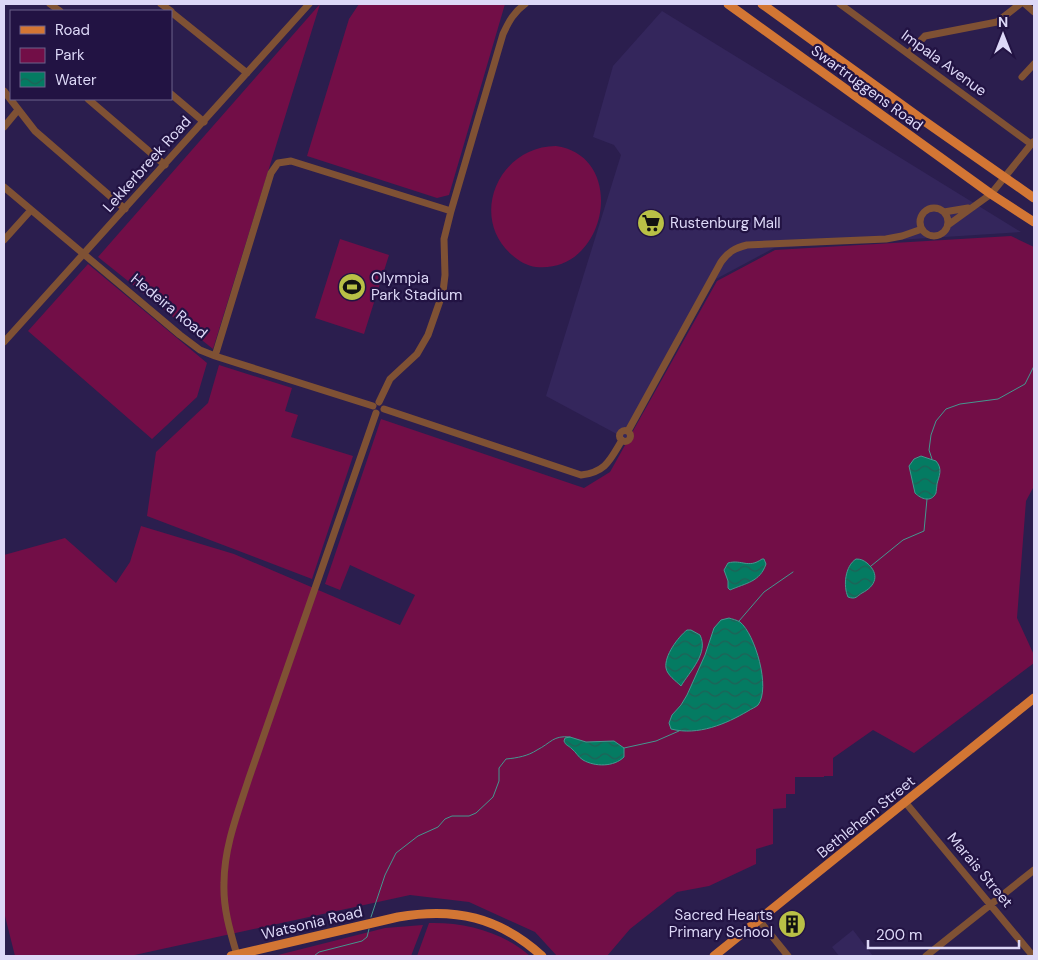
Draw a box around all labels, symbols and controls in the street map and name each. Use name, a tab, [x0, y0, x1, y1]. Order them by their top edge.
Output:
legend	[10, 10, 172, 100]
north arrow	[978, 10, 1028, 60]
text: N	[998, 13, 1008, 31]
text: Road	[55, 20, 90, 40]
street label: Impala Avenue	[897, 25, 991, 101]
street label: Swartruggens Road	[807, 41, 927, 135]
text: Park	[55, 45, 85, 65]
text: Water	[55, 70, 97, 90]
street label: Lekkerbreek Road	[98, 112, 196, 216]
supermarket icon: Rustenburg Mall	[636, 208, 666, 238]
place label: Rustenburg Mall	[670, 213, 781, 233]
place label: Olympia Park Stadium	[371, 268, 462, 305]
street label: Hedeira Road	[127, 269, 211, 343]
sports icon: Olympia Park Stadium	[337, 272, 367, 302]
street label: Bethlehem Street	[813, 771, 919, 863]
street label: Marais Street	[943, 828, 1017, 912]
street label: Watsonia Road	[259, 902, 365, 944]
place label: Sacred Hearts Primary School	[669, 905, 773, 942]
building icon: Sacred Hearts Primary School	[777, 909, 807, 939]
scale bar	[868, 918, 1019, 950]
text: 200 m	[876, 925, 922, 945]

